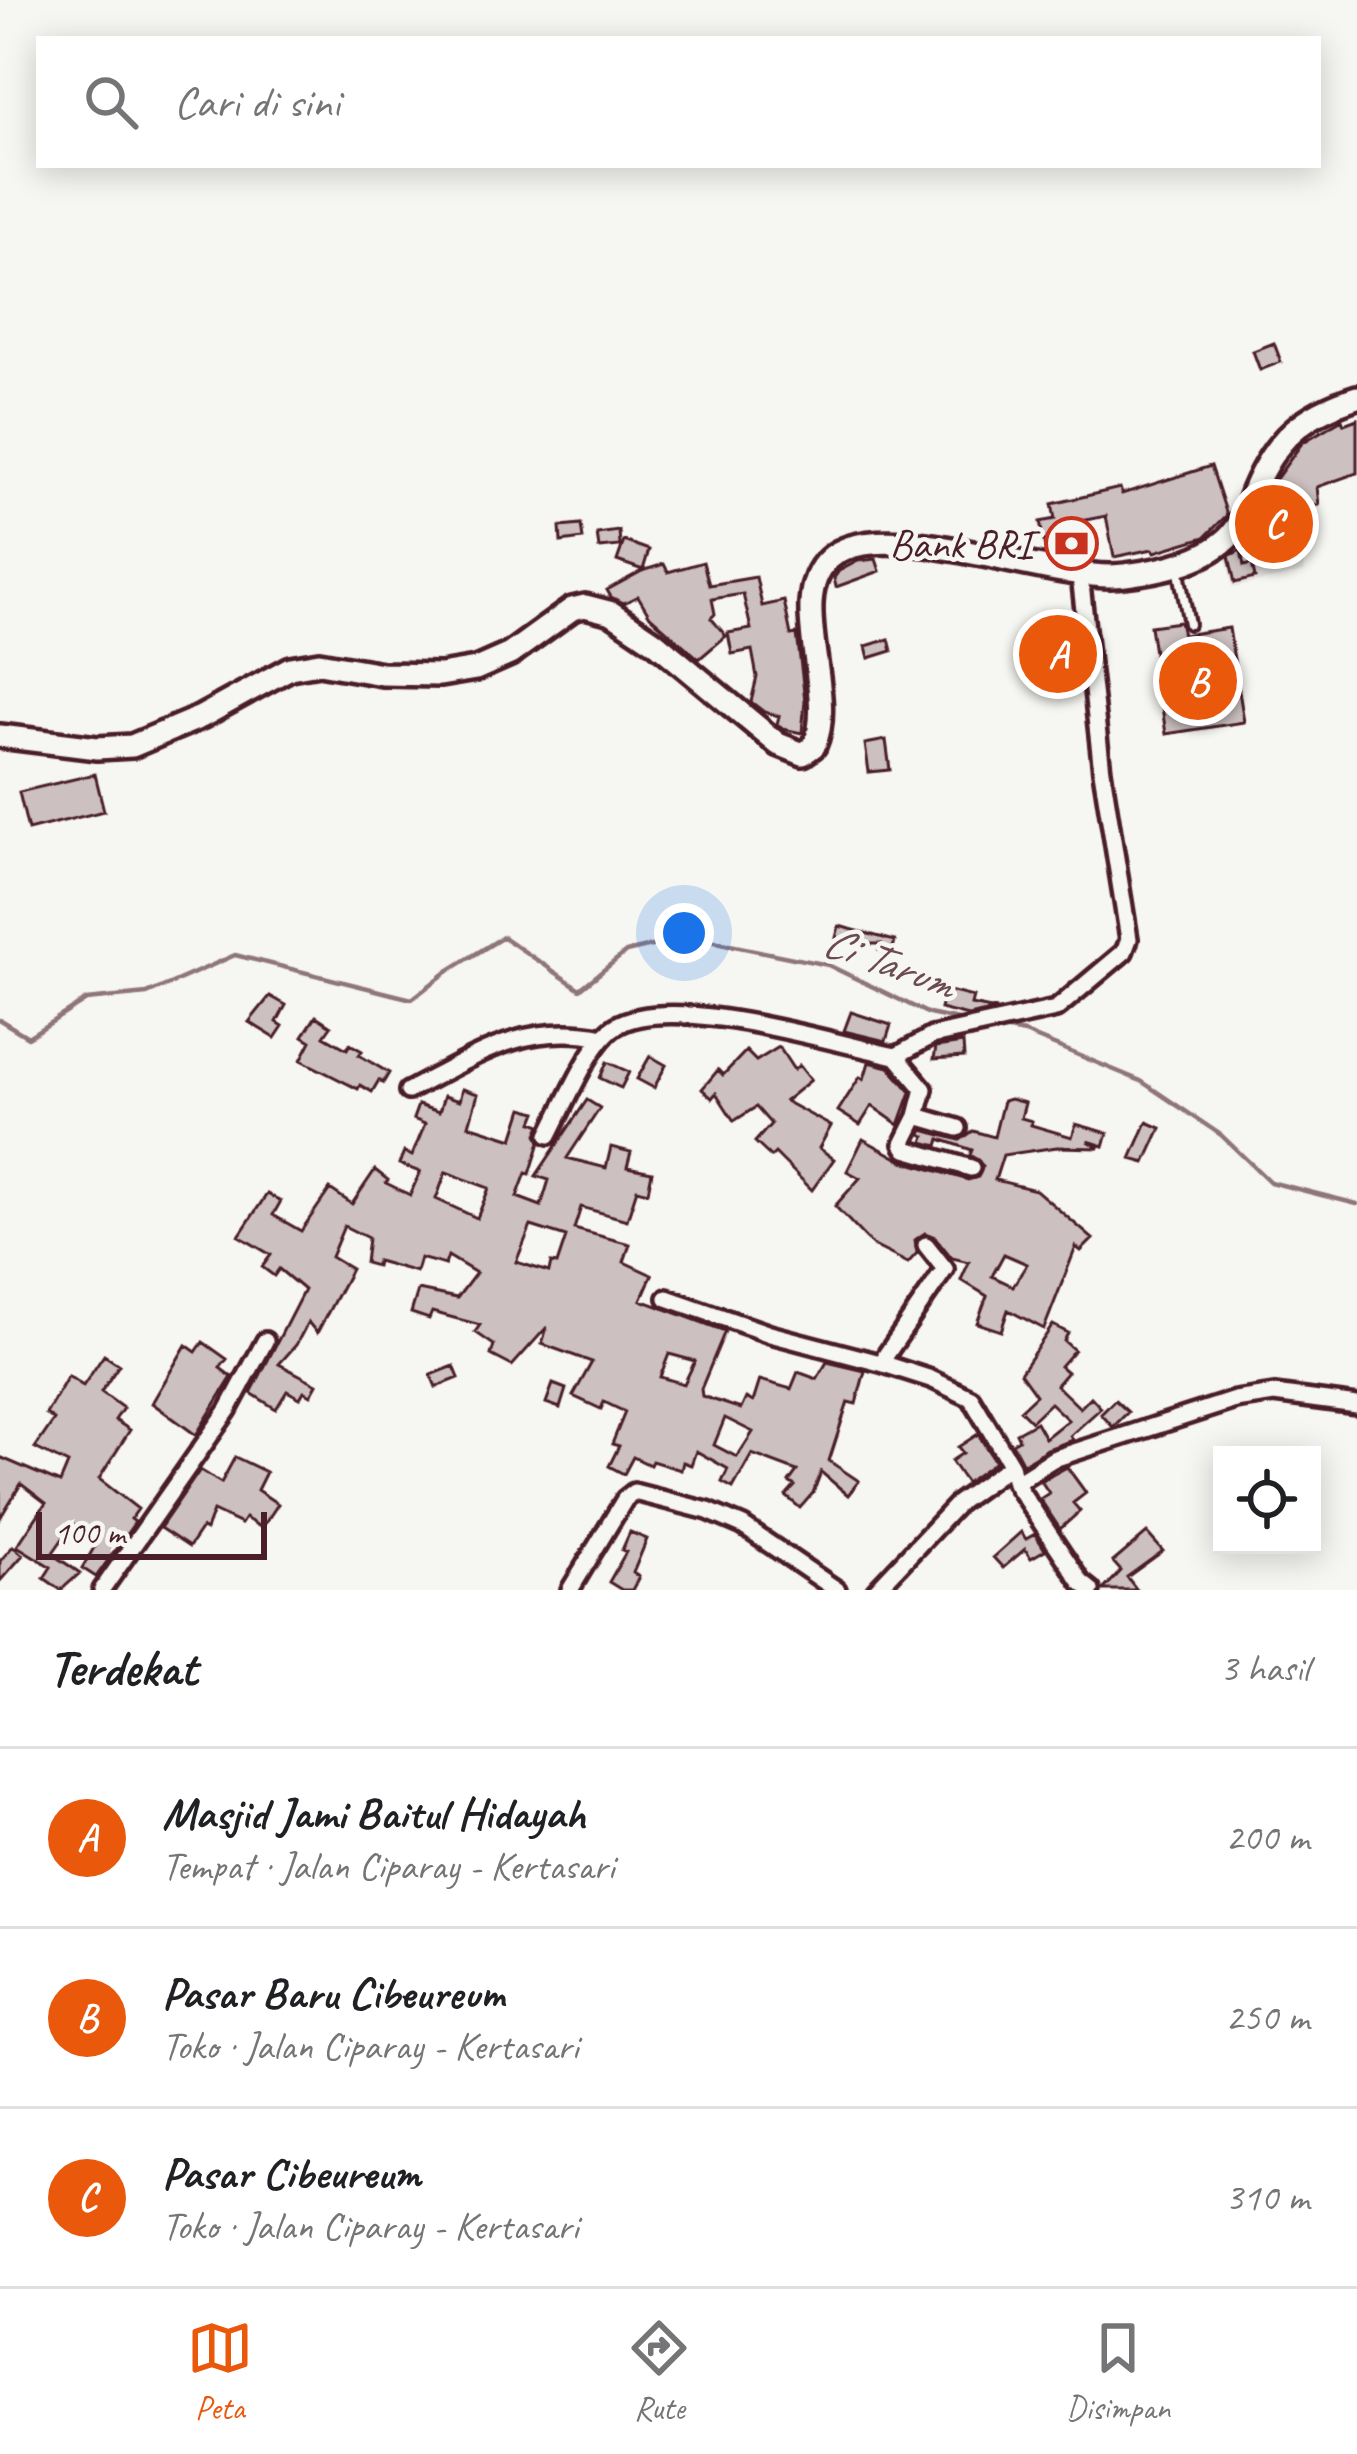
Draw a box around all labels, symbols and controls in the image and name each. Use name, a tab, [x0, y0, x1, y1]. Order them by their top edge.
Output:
search box	[36, 36, 1321, 168]
icon: search	[78, 69, 144, 135]
text: Cari di sini	[174, 74, 340, 131]
pin: C	[1235, 479, 1313, 569]
bank icon: Bank BRI	[1043, 515, 1099, 571]
place label: Bank BRI	[889, 518, 1041, 571]
pin: A	[1019, 609, 1097, 699]
pin: B	[1159, 636, 1237, 726]
your location	[654, 903, 714, 963]
water label: Ci Tarum	[815, 913, 966, 1014]
map controls	[1213, 1446, 1321, 1554]
button: locate	[1213, 1446, 1321, 1554]
scale bar	[36, 1506, 267, 1559]
text: 100 m	[54, 1512, 125, 1554]
text: Terdekat	[48, 1636, 197, 1700]
text: 3 hasil	[1220, 1644, 1309, 1693]
text: Masjid Jami Baitul Hidayah	[162, 1785, 585, 1842]
text: A	[77, 1813, 97, 1862]
text: 200 m	[1225, 1813, 1309, 1862]
text: Tempat · Jalan Ciparay - Kertasari	[162, 1842, 615, 1891]
text: Pasar Baru Cibeureum	[162, 1965, 505, 2022]
text: B	[77, 1993, 97, 2042]
text: 250 m	[1225, 1993, 1309, 2042]
text: Toko · Jalan Ciparay - Kertasari	[162, 2022, 578, 2071]
text: Pasar Cibeureum	[162, 2145, 421, 2202]
text: C	[78, 2173, 96, 2222]
text: 310 m	[1225, 2173, 1309, 2222]
text: Toko · Jalan Ciparay - Kertasari	[162, 2202, 578, 2251]
tab: Peta	[187, 2315, 253, 2429]
tab: Rute	[626, 2315, 692, 2429]
tab: Disimpan	[1066, 2315, 1170, 2429]

